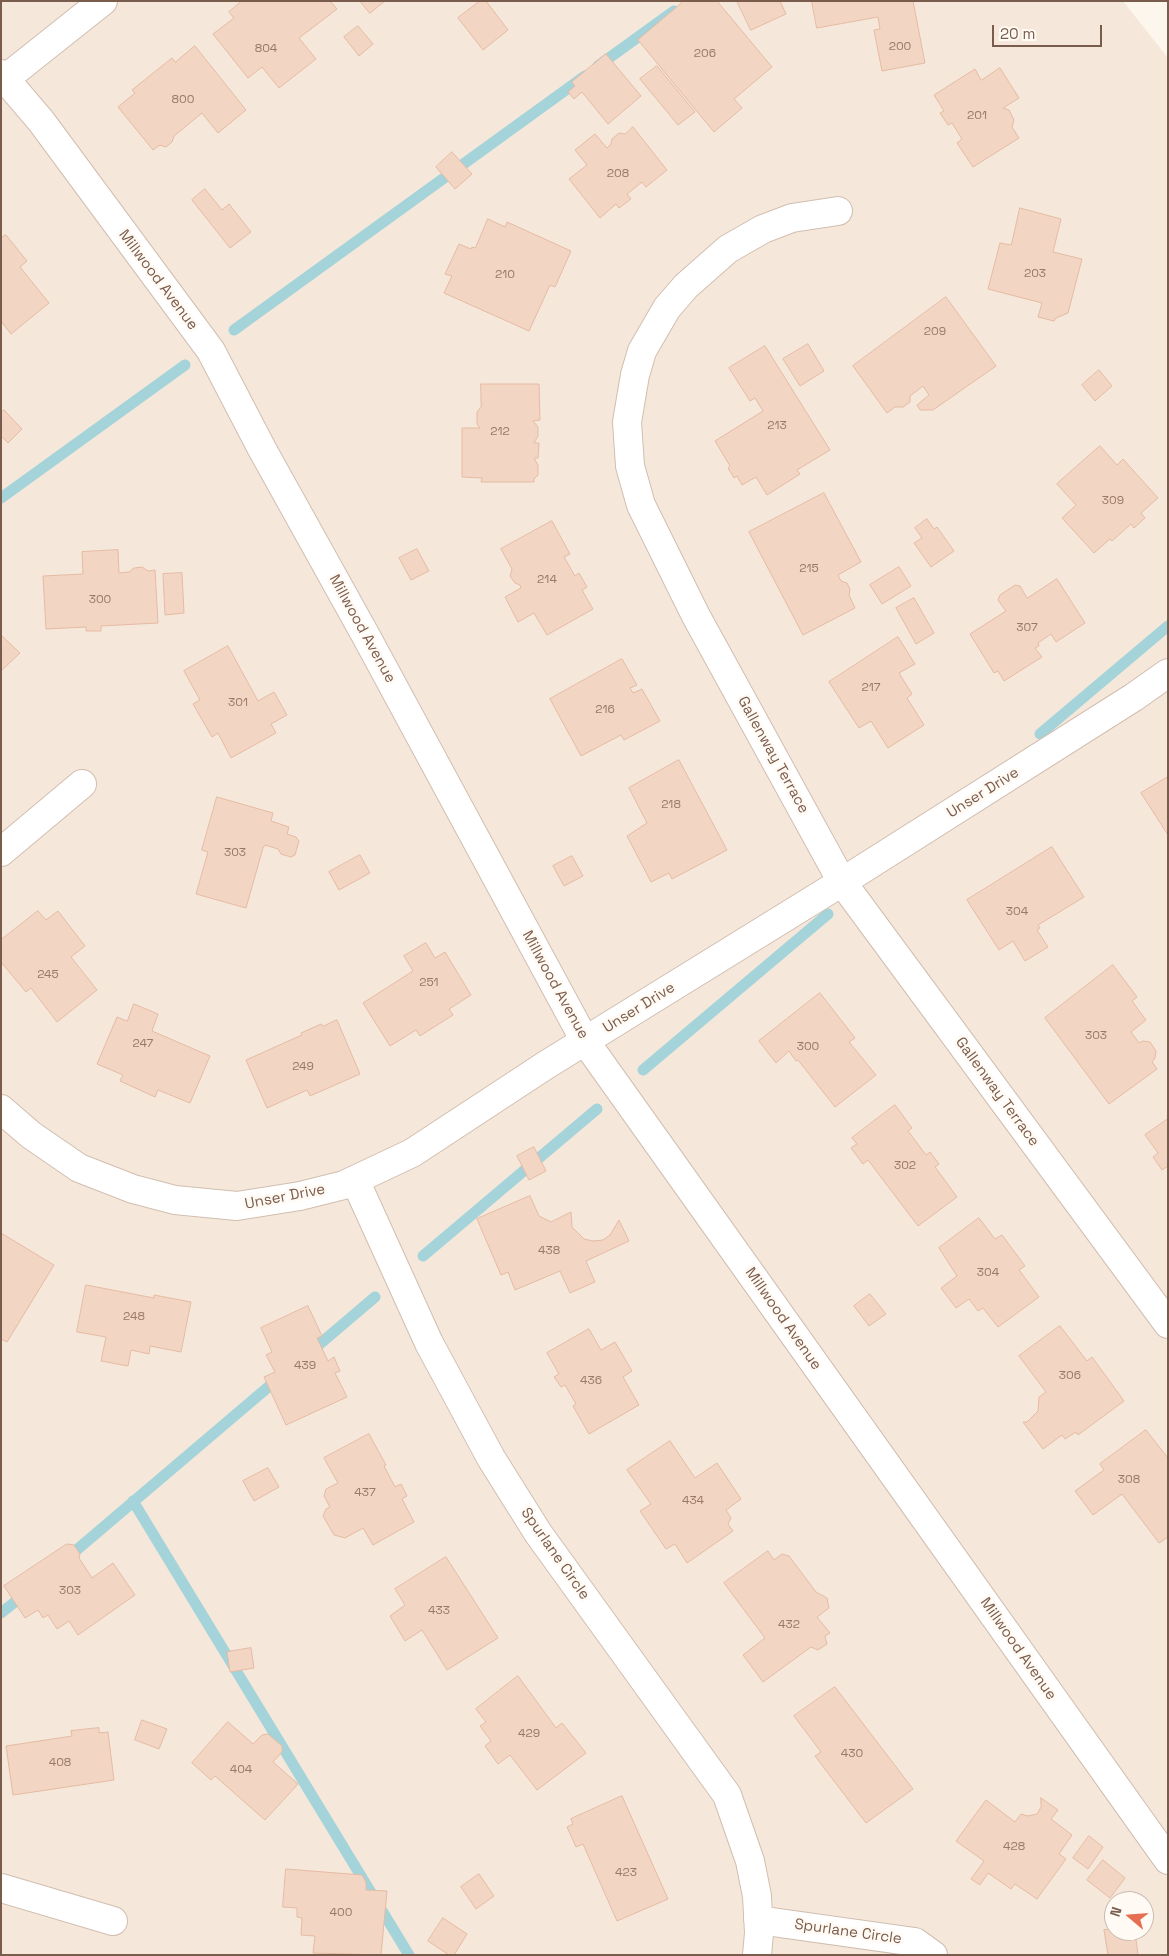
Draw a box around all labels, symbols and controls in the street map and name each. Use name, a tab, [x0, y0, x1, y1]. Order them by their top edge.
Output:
scale bar	[994, 15, 1104, 47]
text: 20 m	[1000, 24, 1035, 43]
house number: 200	[889, 40, 911, 54]
house number: 804	[255, 42, 277, 56]
house number: 206	[694, 47, 716, 61]
house number: 800	[172, 93, 194, 107]
house number: 201	[967, 109, 987, 123]
house number: 208	[607, 167, 629, 181]
street label: Millwood Avenue	[114, 226, 202, 334]
house number: 203	[1024, 267, 1046, 281]
house number: 210	[495, 268, 515, 282]
house number: 209	[924, 325, 946, 339]
house number: 213	[767, 419, 787, 433]
house number: 212	[490, 425, 510, 439]
house number: 309	[1102, 494, 1124, 508]
house number: 215	[799, 562, 819, 576]
street label: Millwood Avenue	[325, 572, 399, 686]
house number: 214	[537, 573, 557, 587]
house number: 300	[89, 593, 111, 607]
house number: 307	[1016, 621, 1038, 635]
house number: 217	[861, 681, 881, 695]
street label: Gallenway Terrace	[733, 693, 813, 817]
house number: 301	[228, 696, 248, 710]
house number: 216	[595, 703, 615, 717]
street label: Unser Drive	[944, 764, 1022, 822]
house number: 218	[661, 798, 681, 812]
house number: 303	[224, 846, 246, 860]
house number: 304	[1006, 905, 1028, 919]
street label: Millwood Avenue	[518, 928, 592, 1042]
house number: 245	[37, 968, 59, 982]
house number: 251	[419, 976, 439, 990]
street label: Unser Drive	[600, 979, 678, 1037]
house number: 303	[1085, 1029, 1107, 1043]
street label: Gallenway Terrace	[951, 1034, 1043, 1150]
house number: 247	[133, 1037, 153, 1051]
house number: 300	[797, 1040, 819, 1054]
house number: 249	[292, 1060, 314, 1074]
house number: 302	[894, 1159, 916, 1173]
street label: Unser Drive	[243, 1180, 327, 1214]
house number: 438	[538, 1244, 560, 1258]
street label: Millwood Avenue	[741, 1264, 825, 1374]
house number: 304	[977, 1266, 999, 1280]
house number: 248	[123, 1310, 145, 1324]
house number: 439	[294, 1359, 316, 1373]
house number: 306	[1059, 1369, 1081, 1383]
house number: 436	[580, 1374, 602, 1388]
house number: 308	[1118, 1473, 1140, 1487]
house number: 437	[354, 1486, 376, 1500]
house number: 434	[682, 1494, 704, 1508]
street label: Spurlane Circle	[517, 1505, 593, 1603]
house number: 303	[59, 1584, 81, 1598]
street label: Millwood Avenue	[976, 1594, 1060, 1704]
house number: 433	[428, 1604, 450, 1618]
house number: 432	[778, 1618, 800, 1632]
house number: 429	[518, 1727, 540, 1741]
house number: 430	[841, 1747, 863, 1761]
house number: 408	[49, 1756, 71, 1770]
house number: 404	[230, 1763, 252, 1777]
house number: 428	[1003, 1840, 1025, 1854]
house number: 423	[615, 1866, 637, 1880]
north arrow	[1104, 1891, 1154, 1941]
text: N	[1106, 1904, 1126, 1919]
house number: 400	[330, 1906, 352, 1920]
street label: Spurlane Circle	[793, 1916, 903, 1948]

